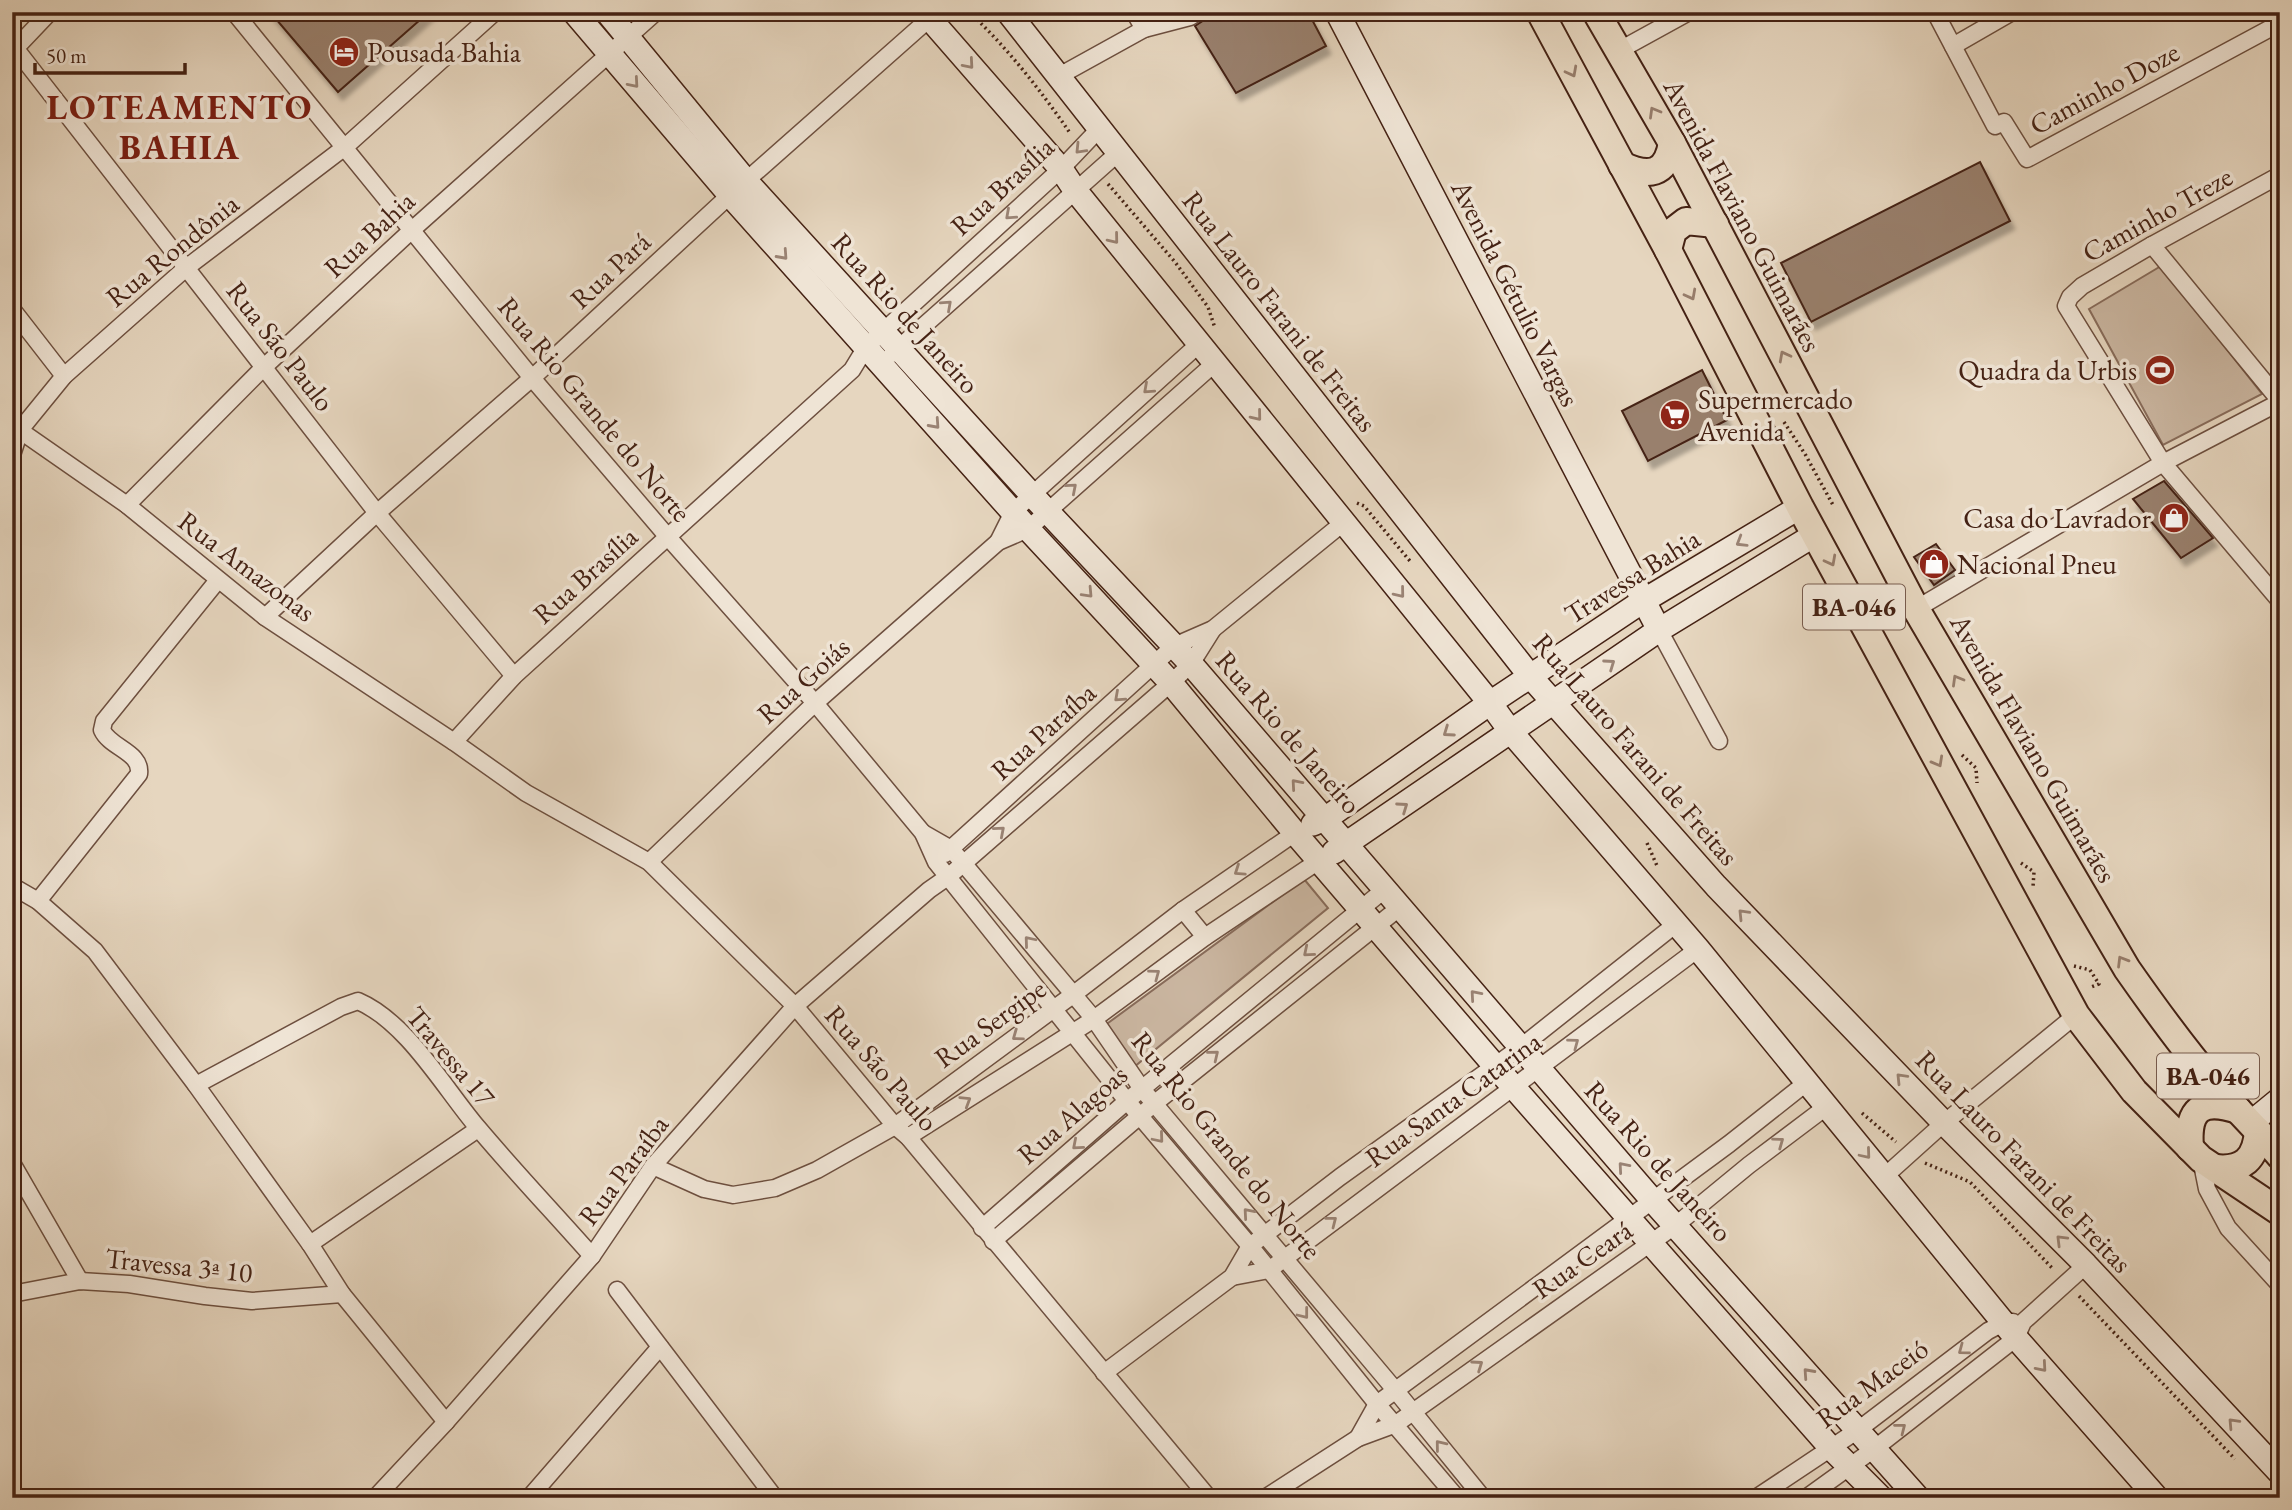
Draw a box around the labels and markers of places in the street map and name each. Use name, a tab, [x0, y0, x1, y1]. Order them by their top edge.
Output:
place label: Pousada Bahia	[367, 34, 522, 70]
hotel icon: Pousada Bahia	[327, 35, 361, 69]
place label: Quadra da Urbis	[1958, 352, 2137, 388]
sports icon: Quadra da Urbis	[2143, 353, 2177, 387]
place label: Supermercado Avenida	[1697, 381, 1853, 449]
supermarket icon: Supermercado Avenida	[1658, 398, 1692, 432]
place label: Casa do Lavrador	[1963, 500, 2152, 536]
shop icon: Casa do Lavrador	[2157, 501, 2191, 535]
place label: Nacional Pneu	[1957, 546, 2117, 582]
shop icon: Nacional Pneu	[1917, 547, 1951, 581]

